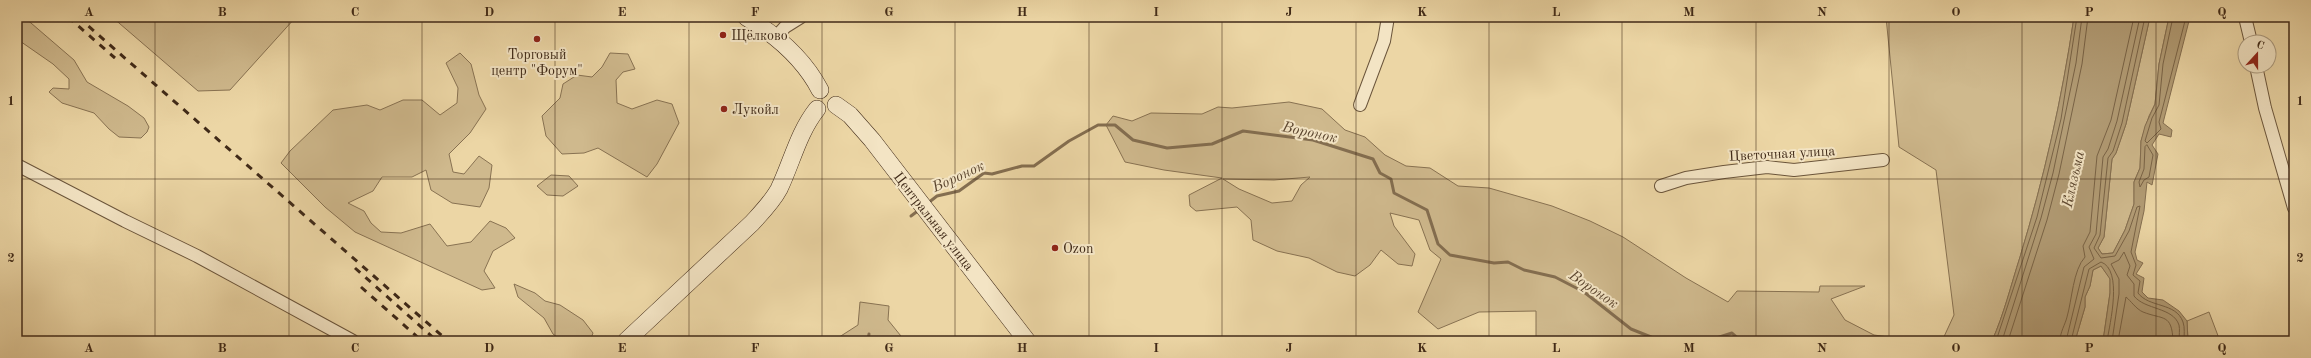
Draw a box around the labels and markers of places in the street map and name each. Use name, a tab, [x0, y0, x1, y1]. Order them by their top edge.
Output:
place label: Щёлково	[731, 29, 788, 43]
marker: Щёлково	[718, 30, 728, 40]
marker: Торговый центр "Форум"	[532, 34, 542, 44]
place label: Торговый центр "Форум"	[491, 48, 583, 78]
place label: Лукойл	[732, 103, 779, 117]
marker: Лукойл	[719, 104, 729, 114]
place label: Ozon	[1063, 242, 1094, 256]
marker: Ozon	[1050, 243, 1060, 253]

